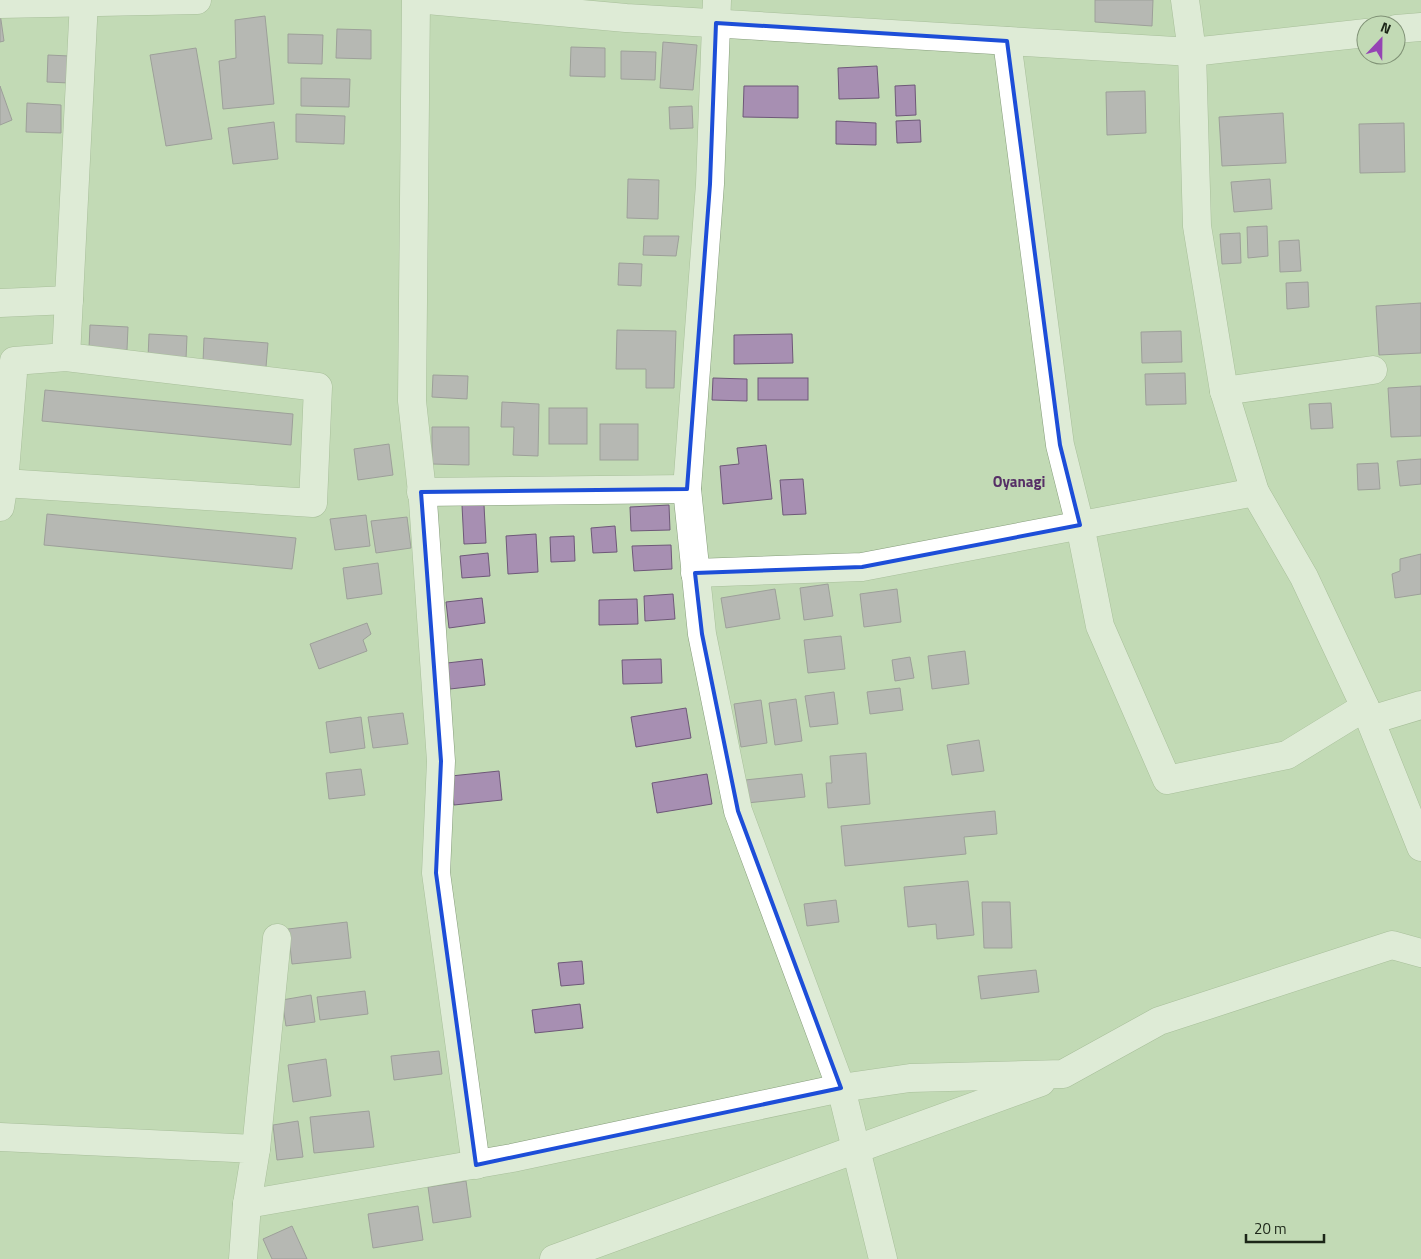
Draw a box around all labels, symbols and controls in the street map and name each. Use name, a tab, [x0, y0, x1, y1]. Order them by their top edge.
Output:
north arrow	[1356, 15, 1406, 65]
text: N	[1378, 16, 1394, 39]
district label: Oyanagi	[993, 470, 1045, 493]
scale bar	[1246, 1212, 1324, 1244]
text: 20 m	[1254, 1217, 1287, 1240]

